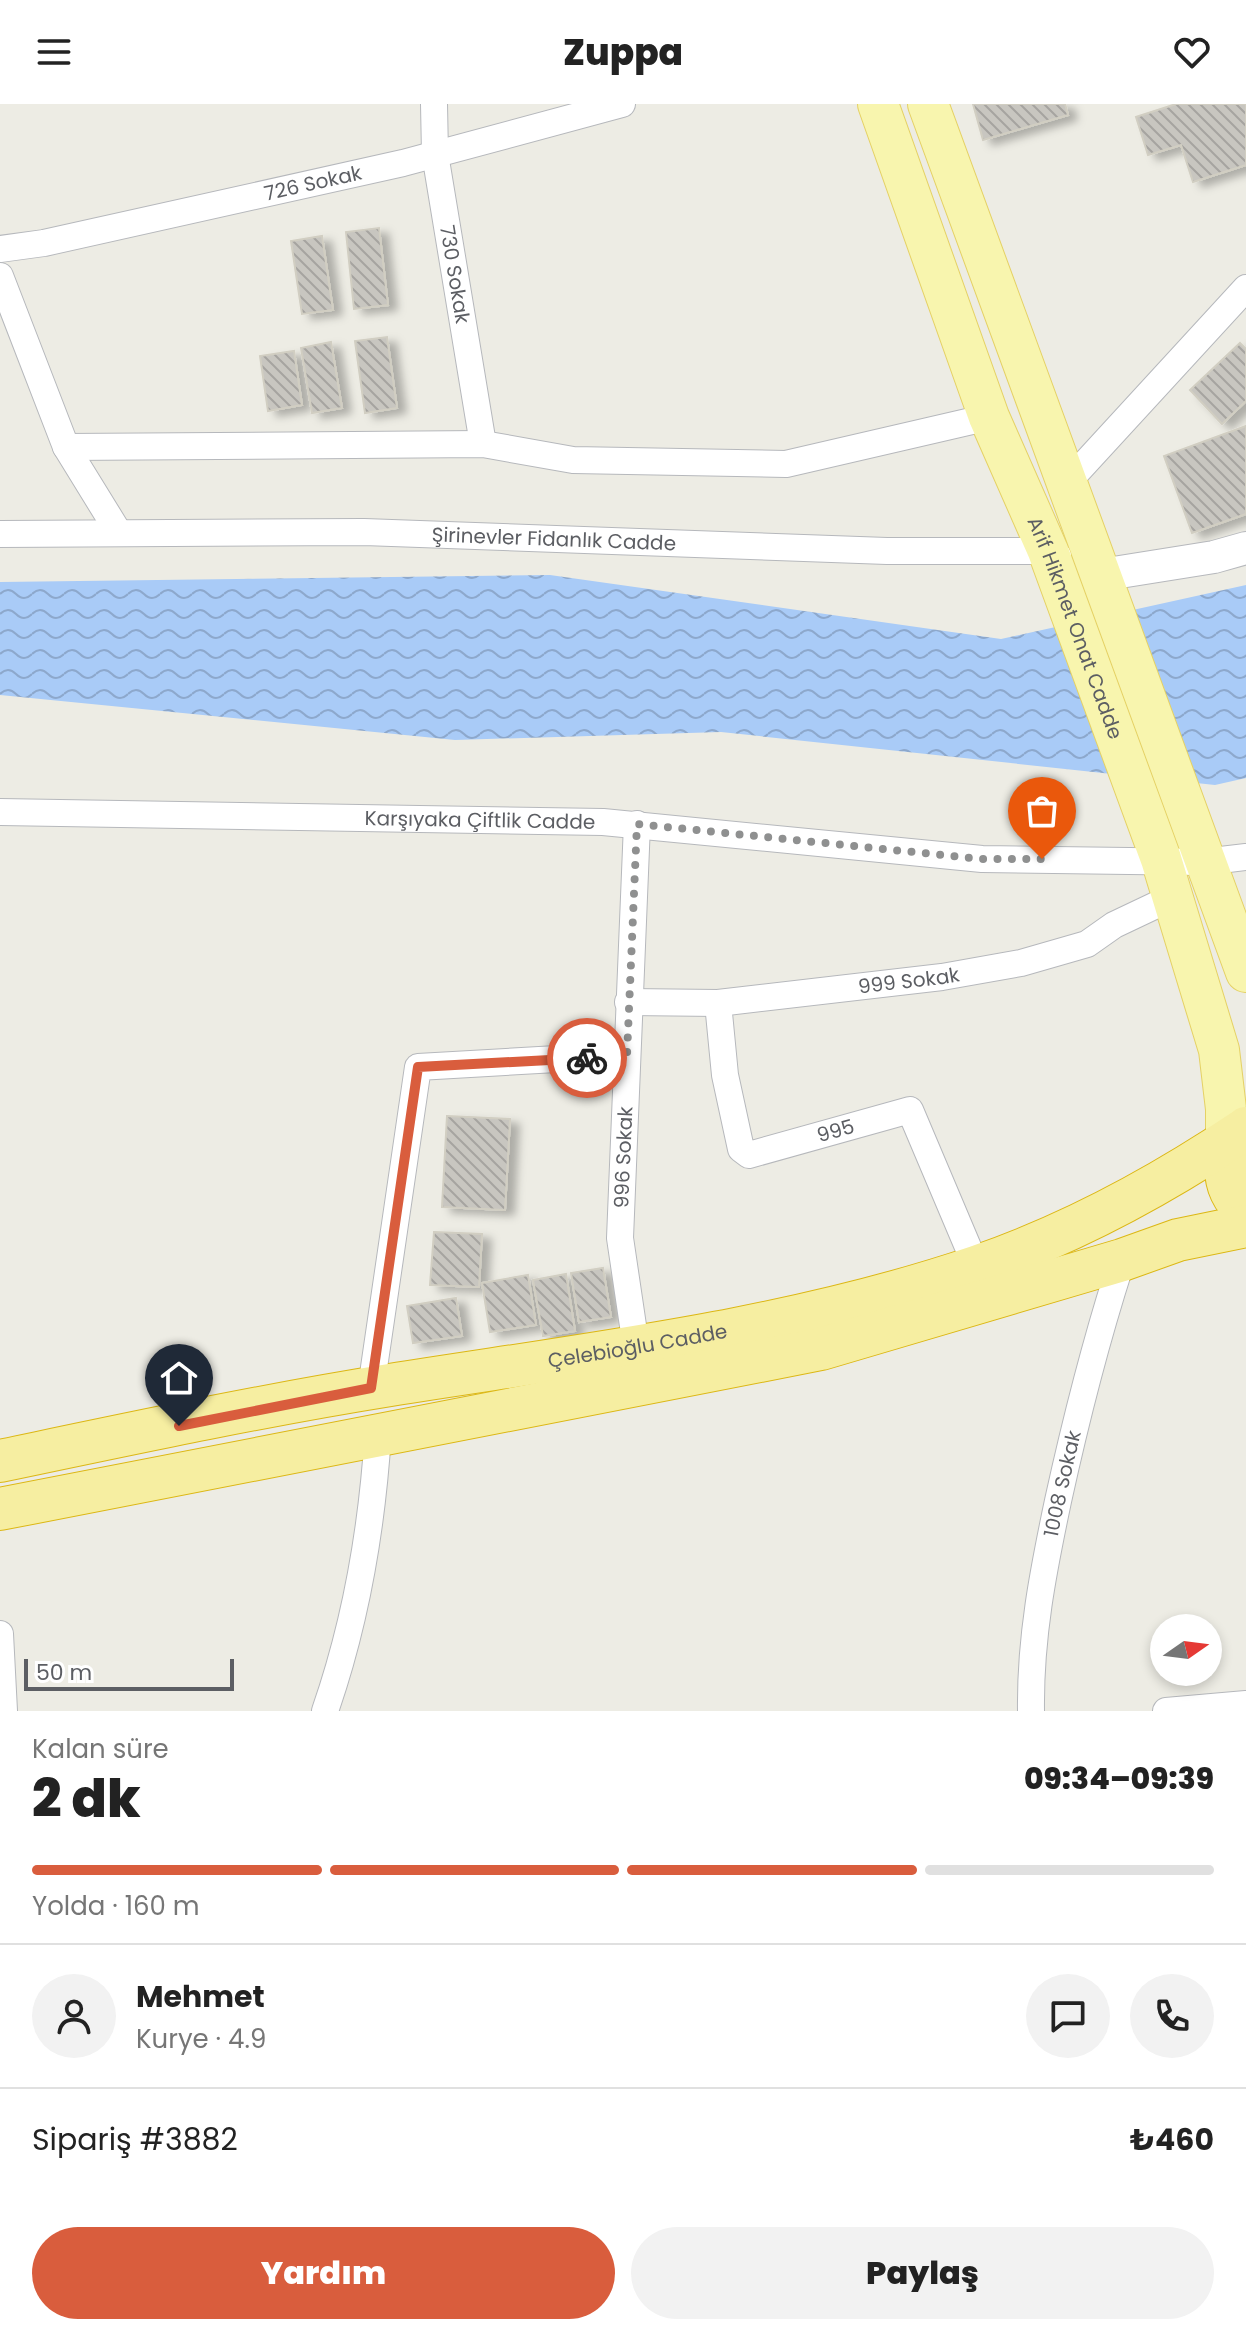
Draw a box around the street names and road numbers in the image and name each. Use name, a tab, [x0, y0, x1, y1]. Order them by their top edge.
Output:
street label: 726 Sokak	[262, 158, 365, 208]
street label: 730 Sokak	[433, 223, 477, 326]
street label: Arif Hikmet Onat Cadde	[1021, 512, 1130, 743]
street label: Şirinevler Fidanlık Cadde	[431, 520, 677, 557]
street label: Karşıyaka Çiftlik Cadde	[364, 804, 595, 836]
street label: 999 Sokak	[856, 960, 962, 1001]
street label: 996 Sokak	[607, 1105, 639, 1209]
street label: 995	[814, 1112, 858, 1149]
street label: Çelebioğlu Cadde	[546, 1317, 730, 1375]
street label: 1008 Sokak	[1037, 1427, 1088, 1539]

